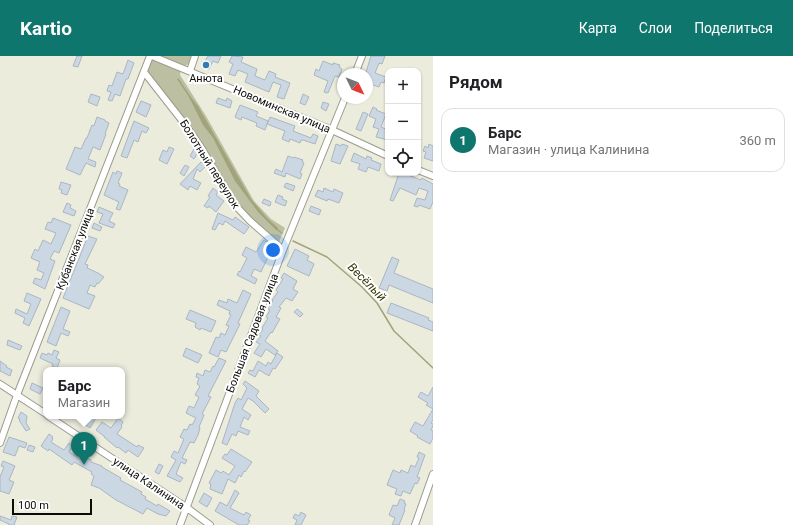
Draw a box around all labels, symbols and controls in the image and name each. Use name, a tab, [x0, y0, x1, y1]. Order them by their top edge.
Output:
text: Kartio	[20, 17, 72, 40]
text: Карта	[579, 20, 617, 36]
text: Слои	[639, 20, 672, 36]
text: Поделиться	[694, 20, 773, 36]
marker: Анюта	[201, 60, 211, 70]
north arrow	[337, 68, 373, 104]
map controls	[385, 68, 421, 176]
button: +	[385, 68, 421, 104]
place label: Анюта	[189, 72, 223, 85]
text: Рядом	[449, 72, 503, 92]
street label: Новоминская улица	[231, 83, 332, 136]
button: −	[385, 104, 421, 140]
street label: Болотный переулок	[177, 117, 242, 211]
text: Барс	[488, 124, 522, 142]
text: 1	[459, 133, 467, 148]
text: 360 m	[739, 133, 776, 148]
button: locate	[385, 140, 421, 176]
text: Магазин · улица Калинина	[488, 142, 649, 157]
street label: Кубанская улица	[54, 206, 97, 292]
your location	[263, 240, 283, 260]
water label: Весёлый	[345, 260, 389, 304]
street label: Большая Садовая улица	[224, 272, 281, 395]
popup	[43, 367, 125, 419]
text: Барс	[58, 377, 91, 395]
text: Магазин	[58, 395, 110, 410]
pin: 1	[71, 432, 97, 465]
street label: улица Калинина	[110, 455, 187, 512]
scale bar	[12, 497, 92, 516]
text: 100 m	[18, 499, 49, 512]

